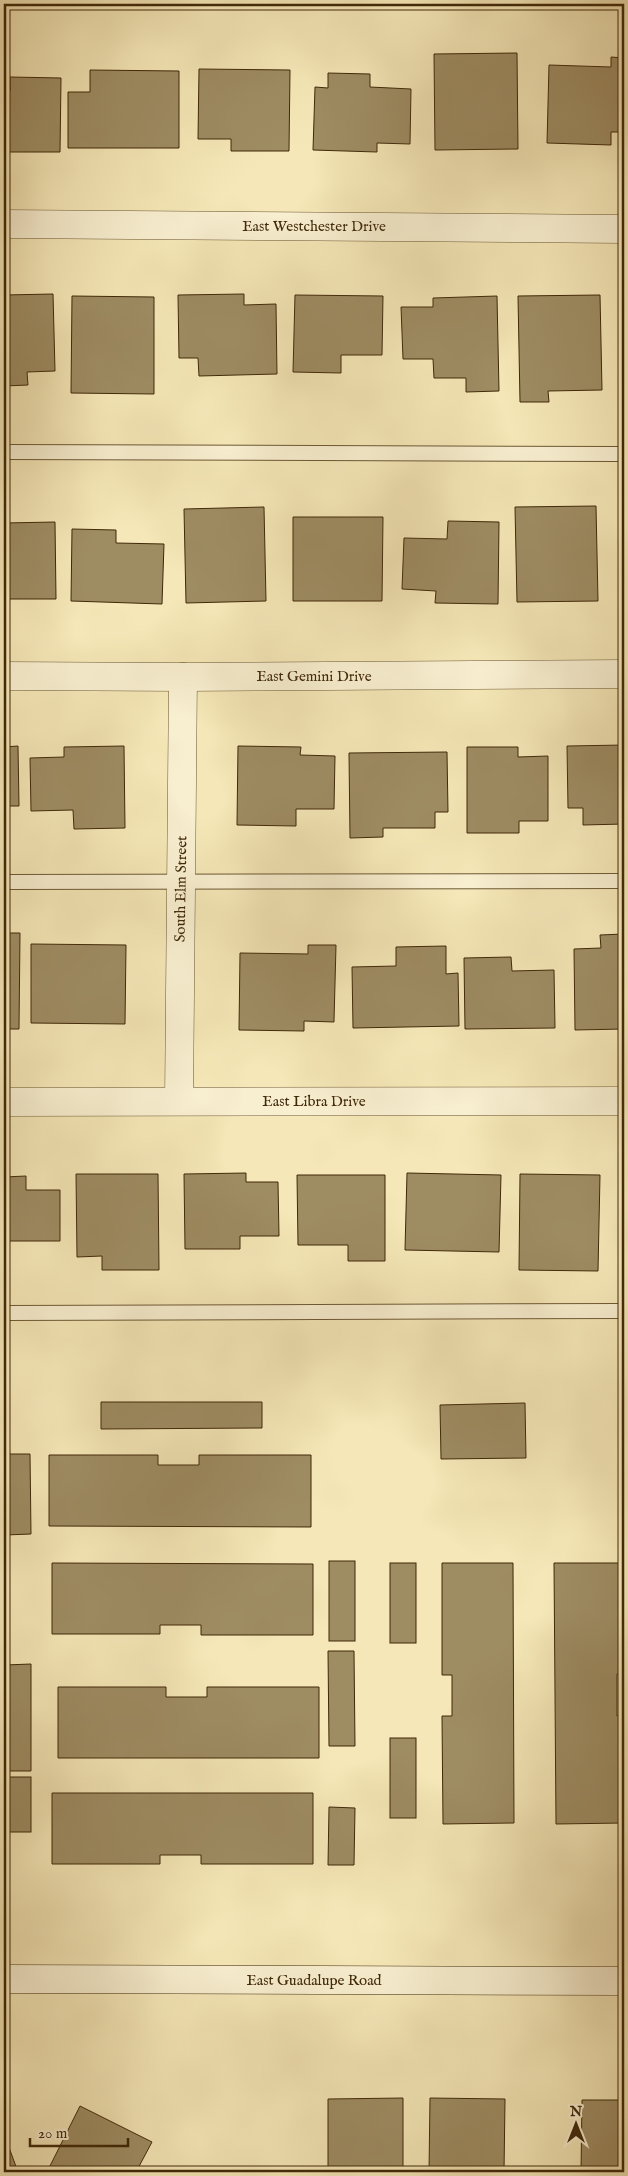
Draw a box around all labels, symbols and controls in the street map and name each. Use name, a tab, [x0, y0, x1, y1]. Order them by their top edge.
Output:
street label: East Westchester Drive	[242, 217, 386, 236]
street label: East Gemini Drive	[256, 667, 372, 686]
street label: South Elm Street	[171, 836, 191, 942]
street label: East Libra Drive	[262, 1092, 366, 1111]
street label: East Guadalupe Road	[246, 1971, 383, 1990]
north arrow	[550, 2098, 600, 2148]
text: N	[569, 2103, 582, 2121]
scale bar	[30, 2116, 128, 2148]
text: 20 m	[38, 2124, 68, 2143]

